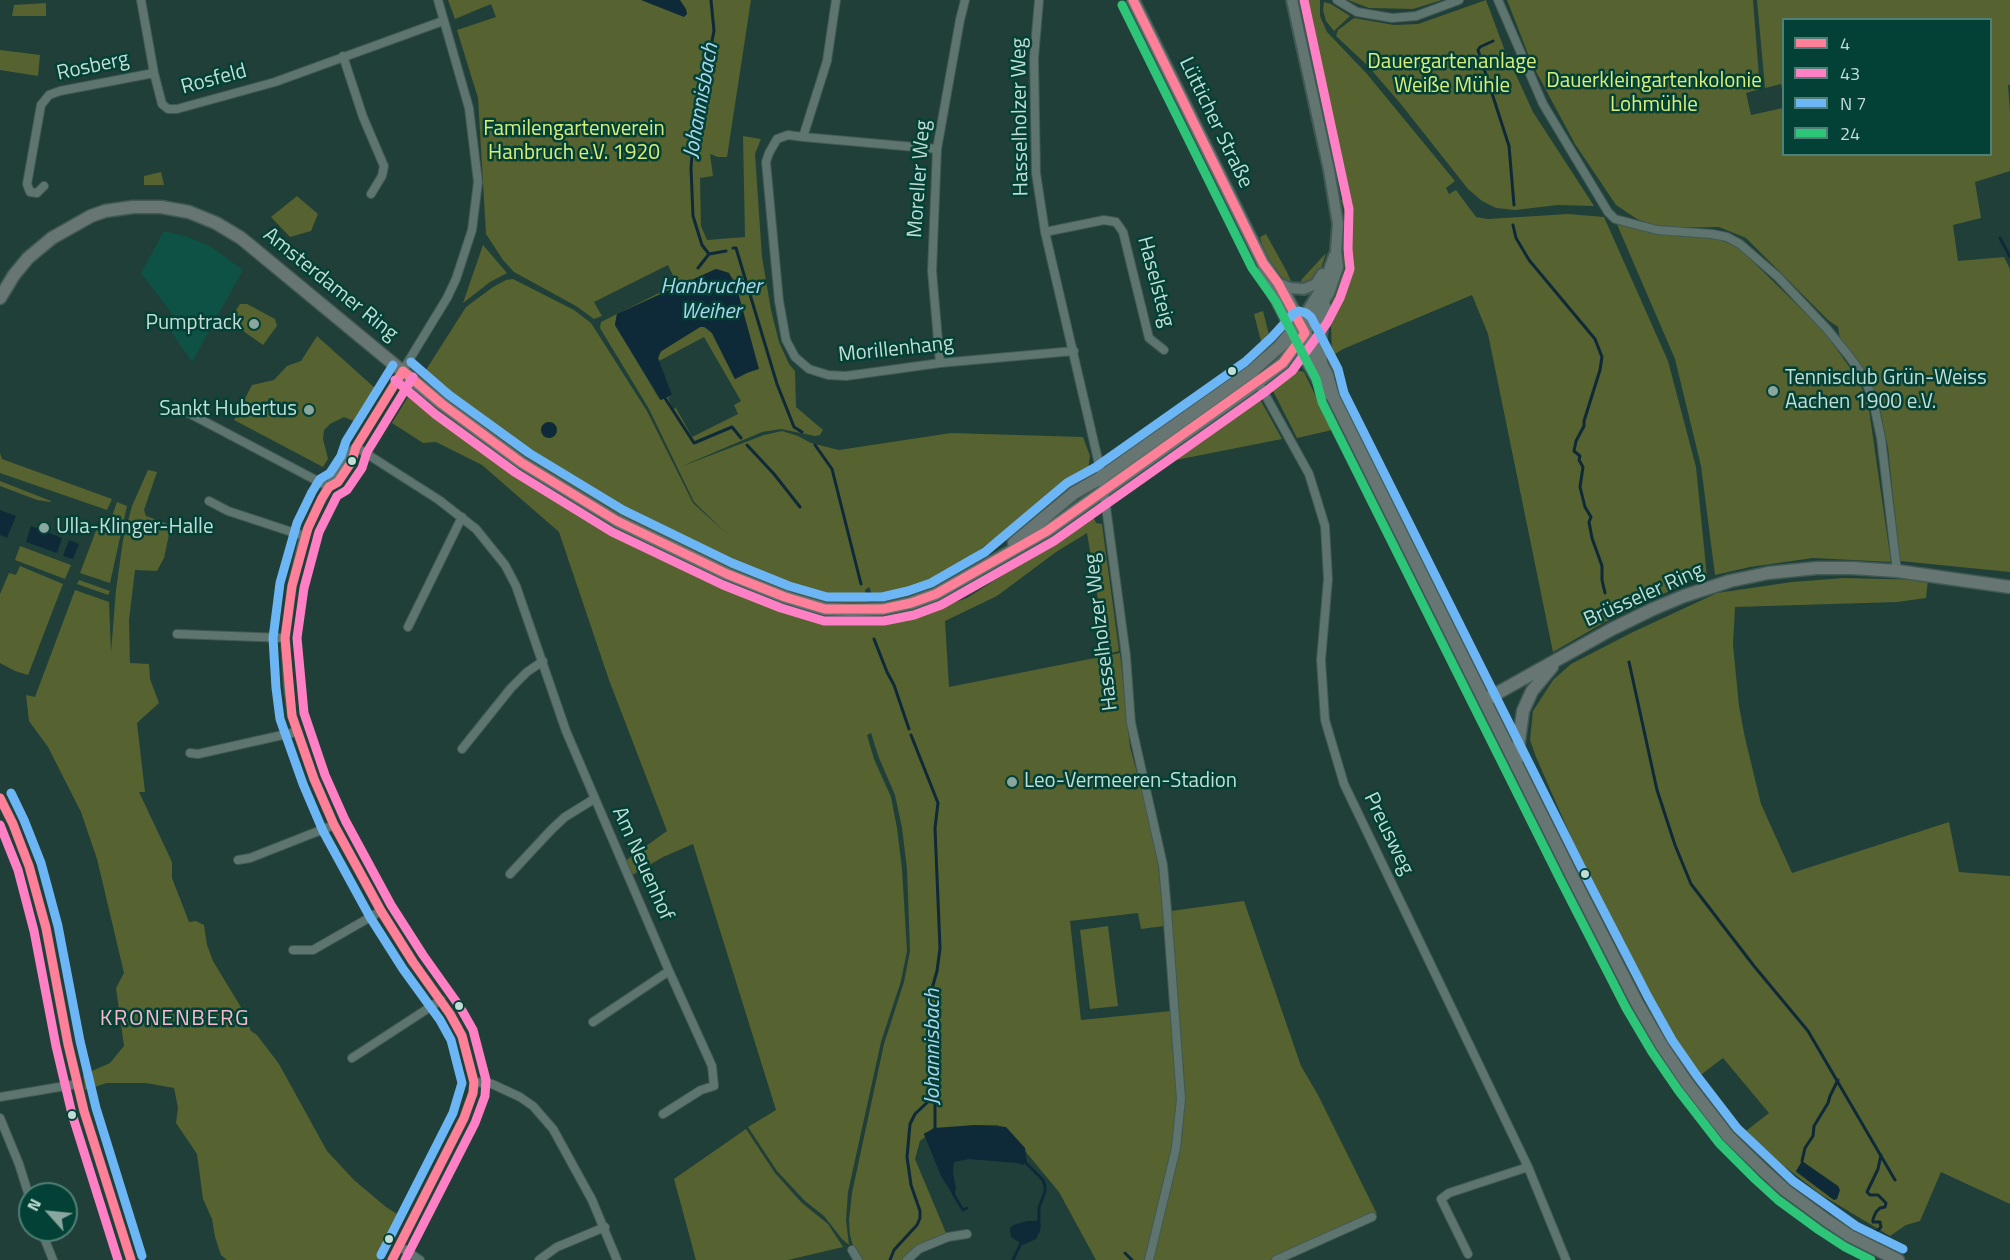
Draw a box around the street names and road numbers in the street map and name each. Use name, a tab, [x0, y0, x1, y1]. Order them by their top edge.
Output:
street label: Hasselholzer Weg	[1007, 38, 1035, 196]
street label: Rosberg	[55, 47, 131, 87]
street label: Lütticher Straße	[1172, 53, 1258, 193]
street label: Rosfeld	[178, 59, 250, 101]
street label: Moreller Weg	[903, 119, 937, 239]
street label: Amsterdamer Ring	[258, 223, 402, 347]
street label: Haselsteig	[1131, 234, 1179, 330]
street label: Morillenhang	[837, 331, 955, 369]
street label: Hasselholzer Weg	[1080, 552, 1124, 712]
street label: Brüsseler Ring	[1580, 558, 1708, 634]
street label: Preusweg	[1357, 789, 1419, 879]
street label: Am Neuenhof	[606, 803, 678, 925]

